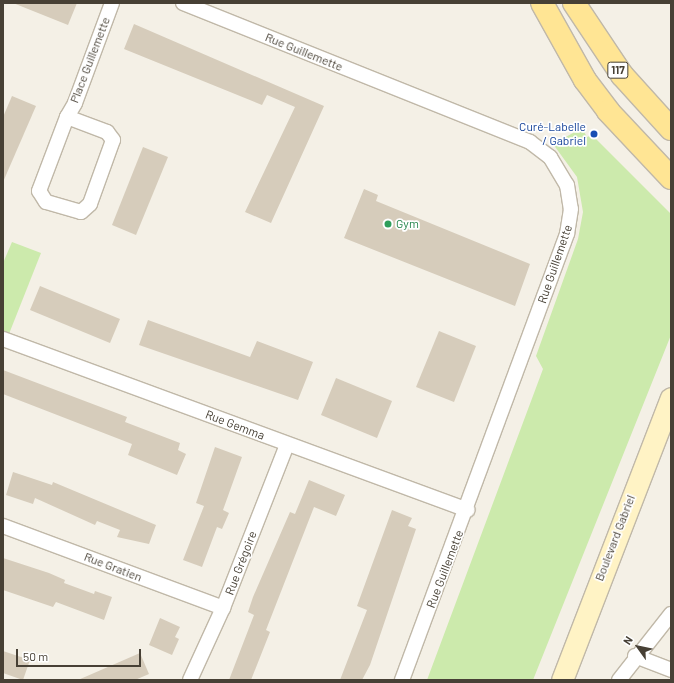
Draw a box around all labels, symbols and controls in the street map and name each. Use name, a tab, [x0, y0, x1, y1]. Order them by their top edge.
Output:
street label: Place Guillemette	[67, 15, 113, 105]
street label: Rue Guillemette	[263, 30, 345, 74]
road number: 117	[607, 61, 629, 79]
place label: Curé-Labelle / Gabriel	[519, 120, 586, 148]
marker: Curé-Labelle / Gabriel	[589, 129, 599, 139]
place label: Gym	[396, 217, 419, 231]
marker: Gym	[383, 219, 393, 229]
street label: Rue Guillemette	[535, 223, 575, 305]
street label: Rue Gemma	[203, 407, 267, 443]
street label: Boulevard Gabriel	[592, 493, 638, 583]
street label: Rue Guillemette	[424, 528, 466, 610]
street label: Rue Grégoire	[222, 529, 260, 597]
street label: Rue Gratien	[82, 549, 144, 585]
north arrow	[618, 627, 658, 667]
text: N	[620, 634, 635, 647]
scale bar	[18, 641, 143, 667]
text: 50 m	[23, 649, 48, 663]

